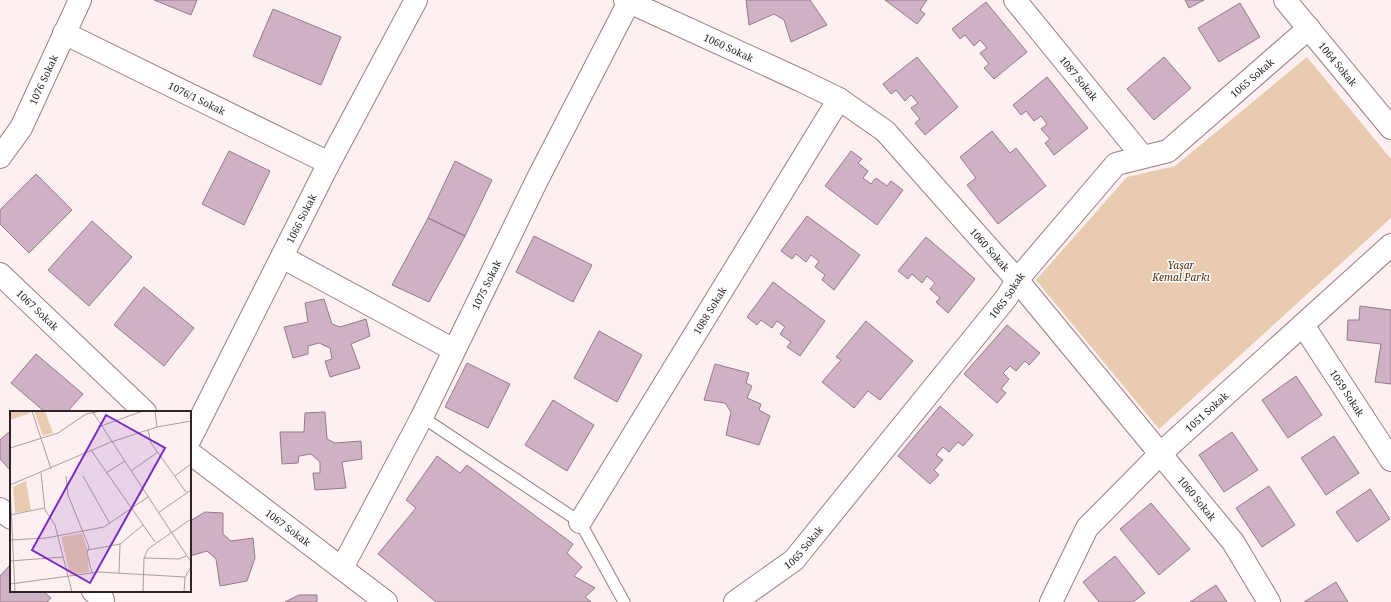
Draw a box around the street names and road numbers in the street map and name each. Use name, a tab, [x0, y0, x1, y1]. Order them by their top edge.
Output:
street label: 1060 Sokak	[701, 30, 756, 65]
street label: 1064 Sokak	[1315, 39, 1361, 89]
street label: 1076 Sokak	[26, 52, 61, 107]
street label: 1087 Sokak	[1056, 53, 1101, 104]
street label: 1065 Sokak	[1227, 55, 1277, 101]
street label: 1076/1 Sokak	[166, 78, 228, 118]
street label: 1066 Sokak	[283, 191, 319, 245]
street label: 1060 Sokak	[967, 225, 1013, 274]
street label: 1075 Sokak	[468, 257, 504, 312]
street label: 1065 Sokak	[985, 269, 1028, 321]
street label: 1088 Sokak	[690, 284, 730, 337]
street label: 1067 Sokak	[13, 286, 62, 333]
street label: 1059 Sokak	[1327, 367, 1368, 419]
street label: 1051 Sokak	[1182, 389, 1231, 435]
street label: 1060 Sokak	[1175, 473, 1220, 524]
street label: 1067 Sokak	[262, 506, 314, 549]
street label: 1065 Sokak	[781, 523, 826, 572]

